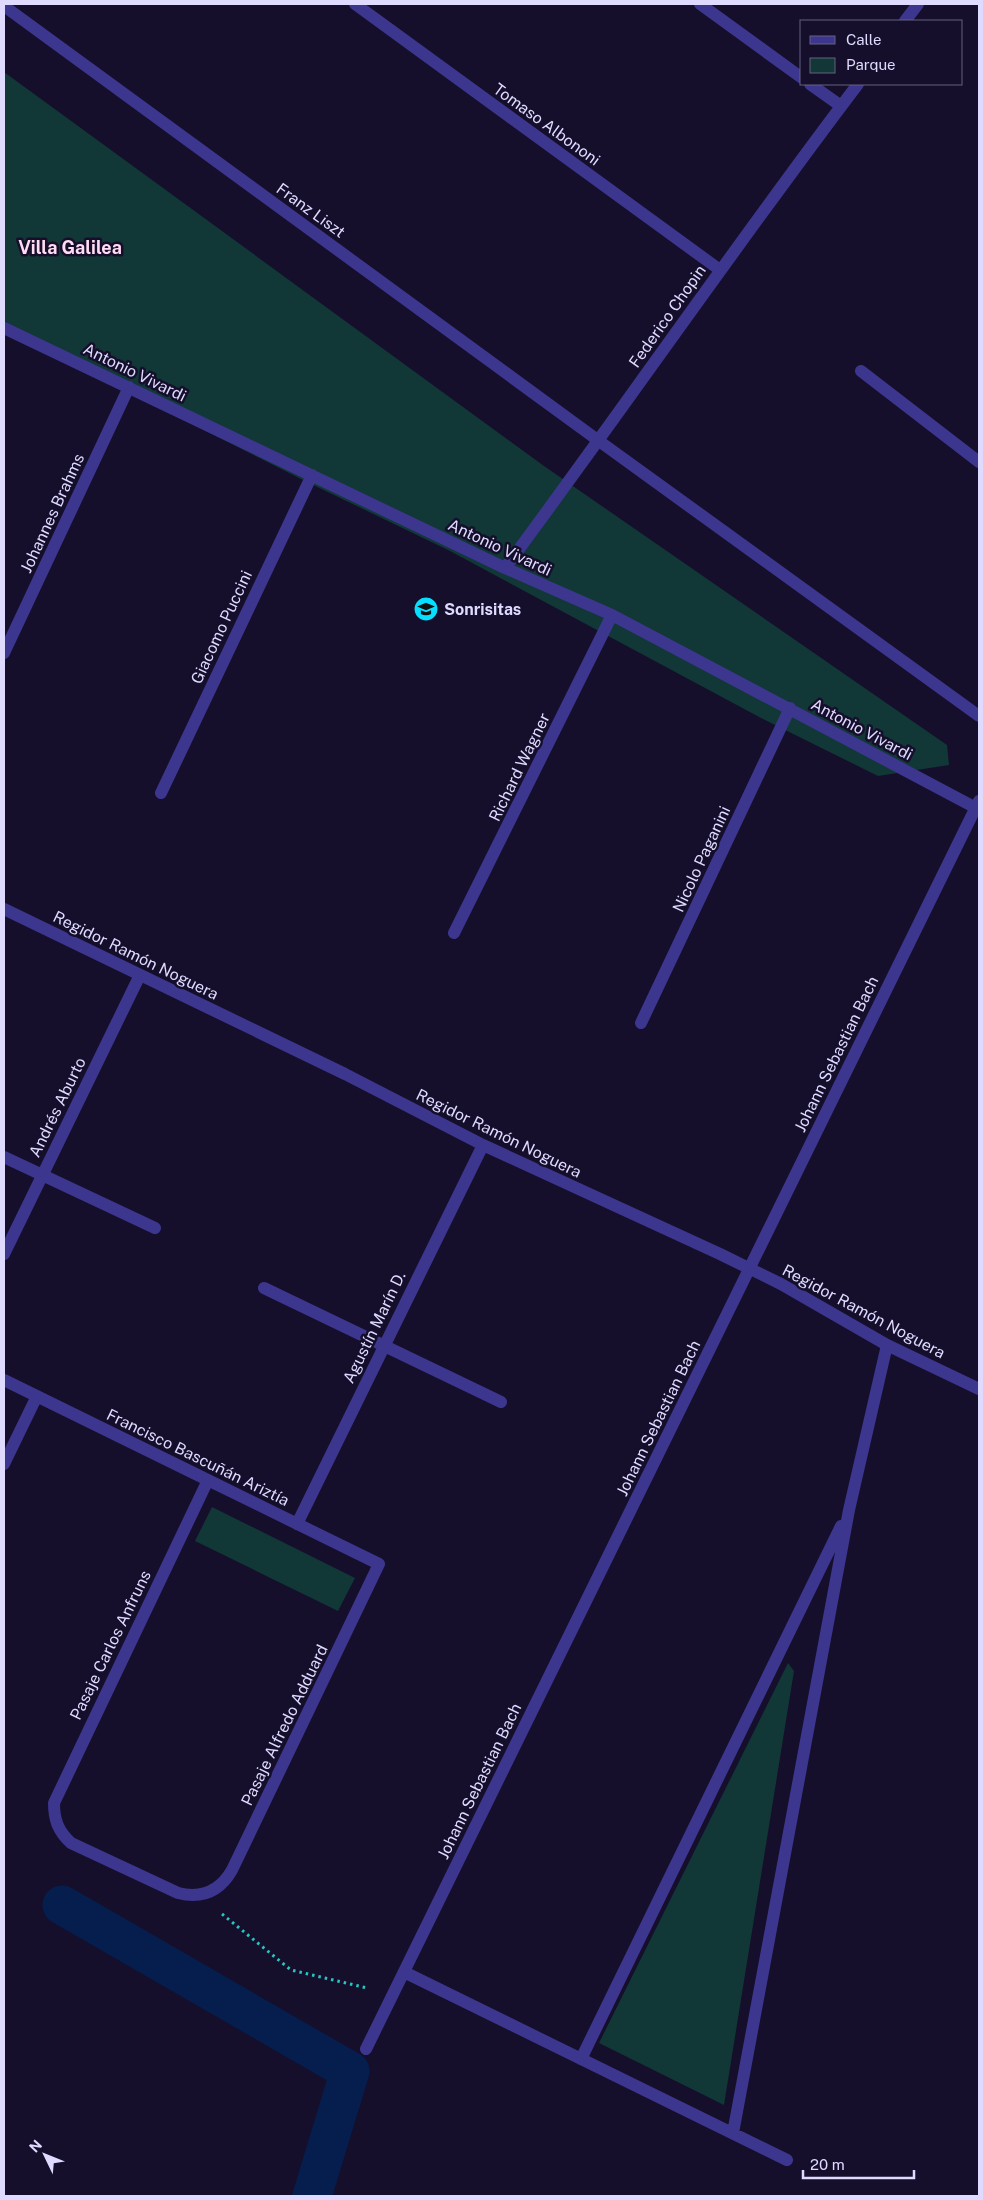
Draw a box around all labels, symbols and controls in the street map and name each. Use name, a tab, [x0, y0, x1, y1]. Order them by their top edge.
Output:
legend	[800, 20, 963, 85]
text: Calle	[846, 31, 882, 48]
text: Parque	[846, 56, 896, 73]
street label: Tomaso Albononi	[490, 79, 604, 169]
street label: Franz Liszt	[273, 179, 349, 242]
district label: Villa Galilea	[18, 237, 122, 258]
street label: Federico Chopin	[625, 261, 710, 371]
street label: Antonio Vivardi	[80, 339, 189, 406]
street label: Johannes Brahms	[17, 451, 88, 576]
street label: Antonio Vivardi	[445, 515, 555, 580]
street label: Giacomo Puccini	[187, 568, 256, 687]
school or university icon: Sonrisitas	[413, 596, 439, 622]
place label: Sonrisitas	[444, 600, 521, 619]
street label: Antonio Vivardi	[808, 695, 916, 764]
street label: Richard Wagner	[485, 710, 554, 825]
street label: Nicolo Paganini	[669, 803, 734, 915]
street label: Regidor Ramón Noguera	[50, 907, 222, 1004]
street label: Johann Sebastian Bach	[790, 973, 882, 1135]
street label: Andrés Aburto	[25, 1054, 90, 1160]
street label: Regidor Ramón Noguera	[413, 1085, 585, 1182]
street label: Regidor Ramón Noguera	[779, 1260, 948, 1362]
street label: Agustín Marín D.	[339, 1268, 410, 1386]
street label: Johann Sebastian Bach	[612, 1337, 704, 1499]
street label: Francisco Bascuñán Ariztía	[103, 1405, 292, 1510]
street label: Pasaje Carlos Anfruns	[66, 1567, 155, 1723]
street label: Pasaje Alfredo Adduard	[237, 1642, 332, 1809]
street label: Johann Sebastian Bach	[433, 1700, 525, 1862]
north arrow	[20, 2130, 70, 2180]
text: N	[26, 2137, 45, 2156]
scale bar	[803, 2148, 914, 2180]
text: 20 m	[810, 2156, 845, 2173]

